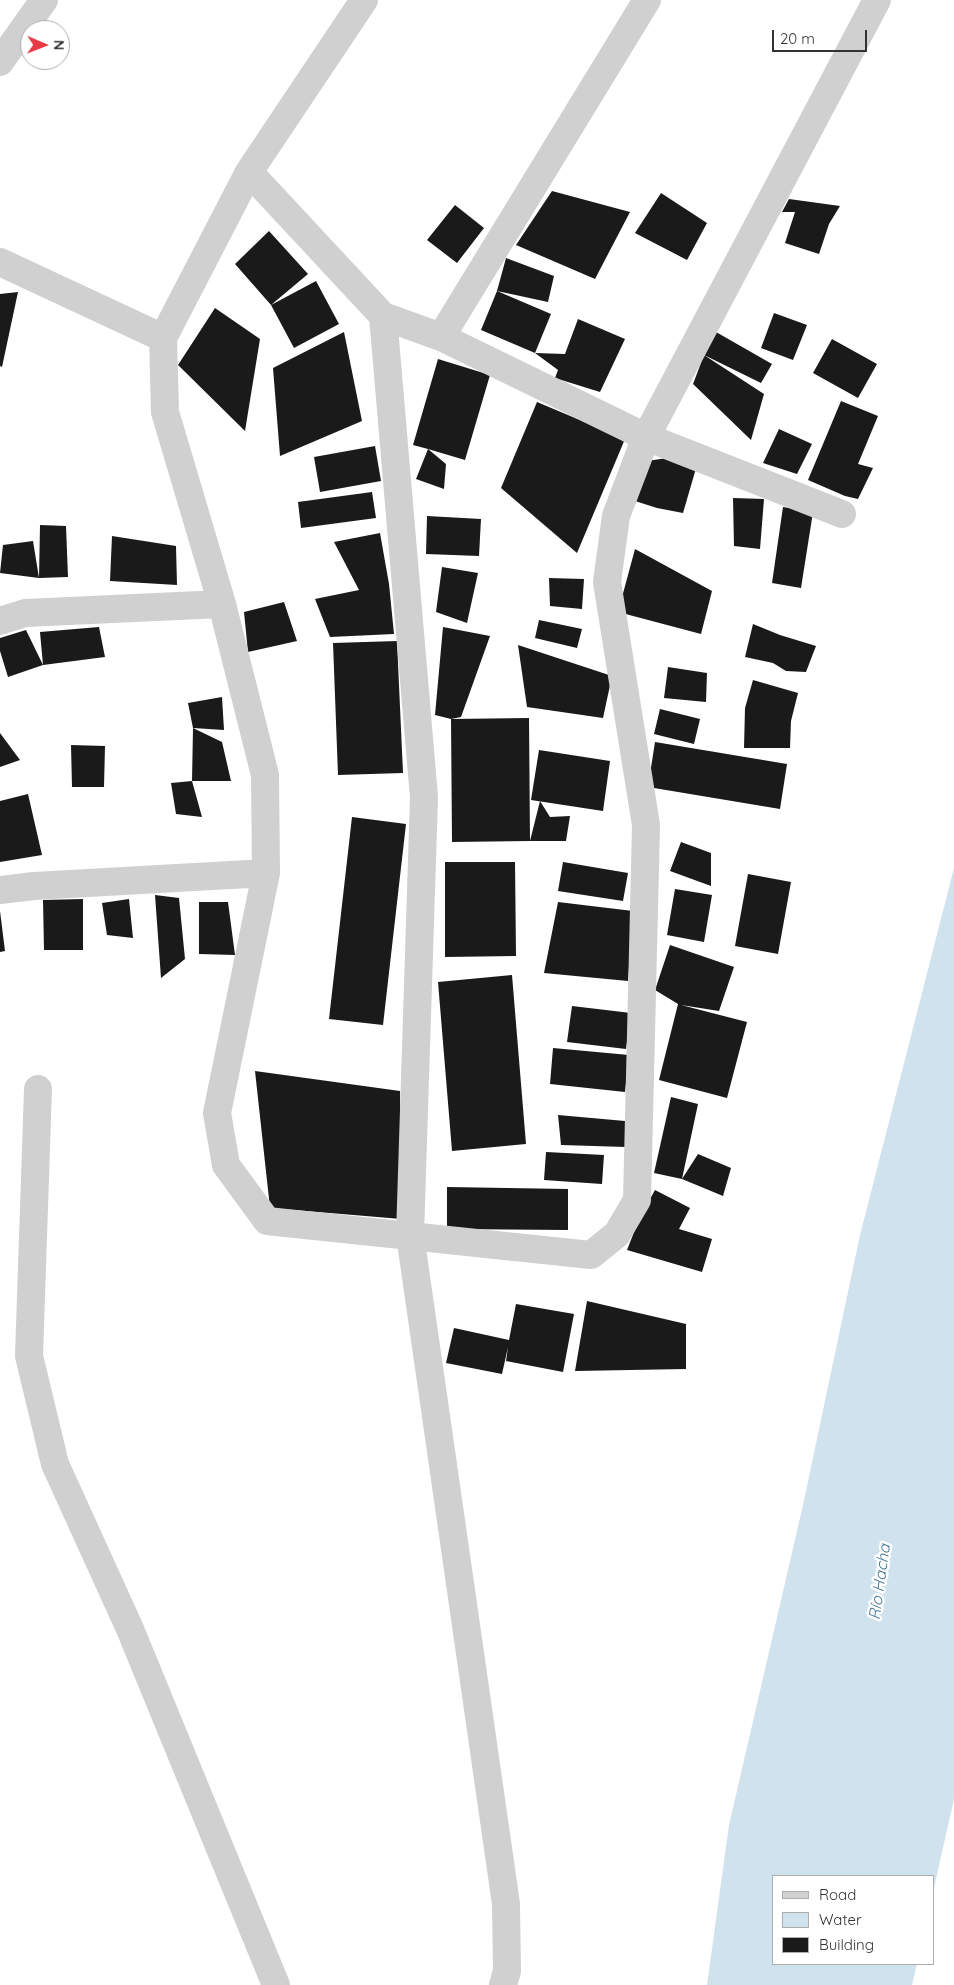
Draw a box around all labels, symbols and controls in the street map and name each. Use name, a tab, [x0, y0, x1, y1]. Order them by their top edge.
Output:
north arrow	[20, 20, 70, 70]
scale bar	[774, 20, 869, 52]
text: 20 m	[780, 29, 815, 48]
text: N	[50, 40, 68, 51]
water label: Río Hacha	[865, 1543, 895, 1621]
legend	[772, 1875, 934, 1965]
text: Road	[819, 1885, 856, 1904]
text: Water	[819, 1910, 862, 1929]
text: Building	[819, 1935, 874, 1954]

